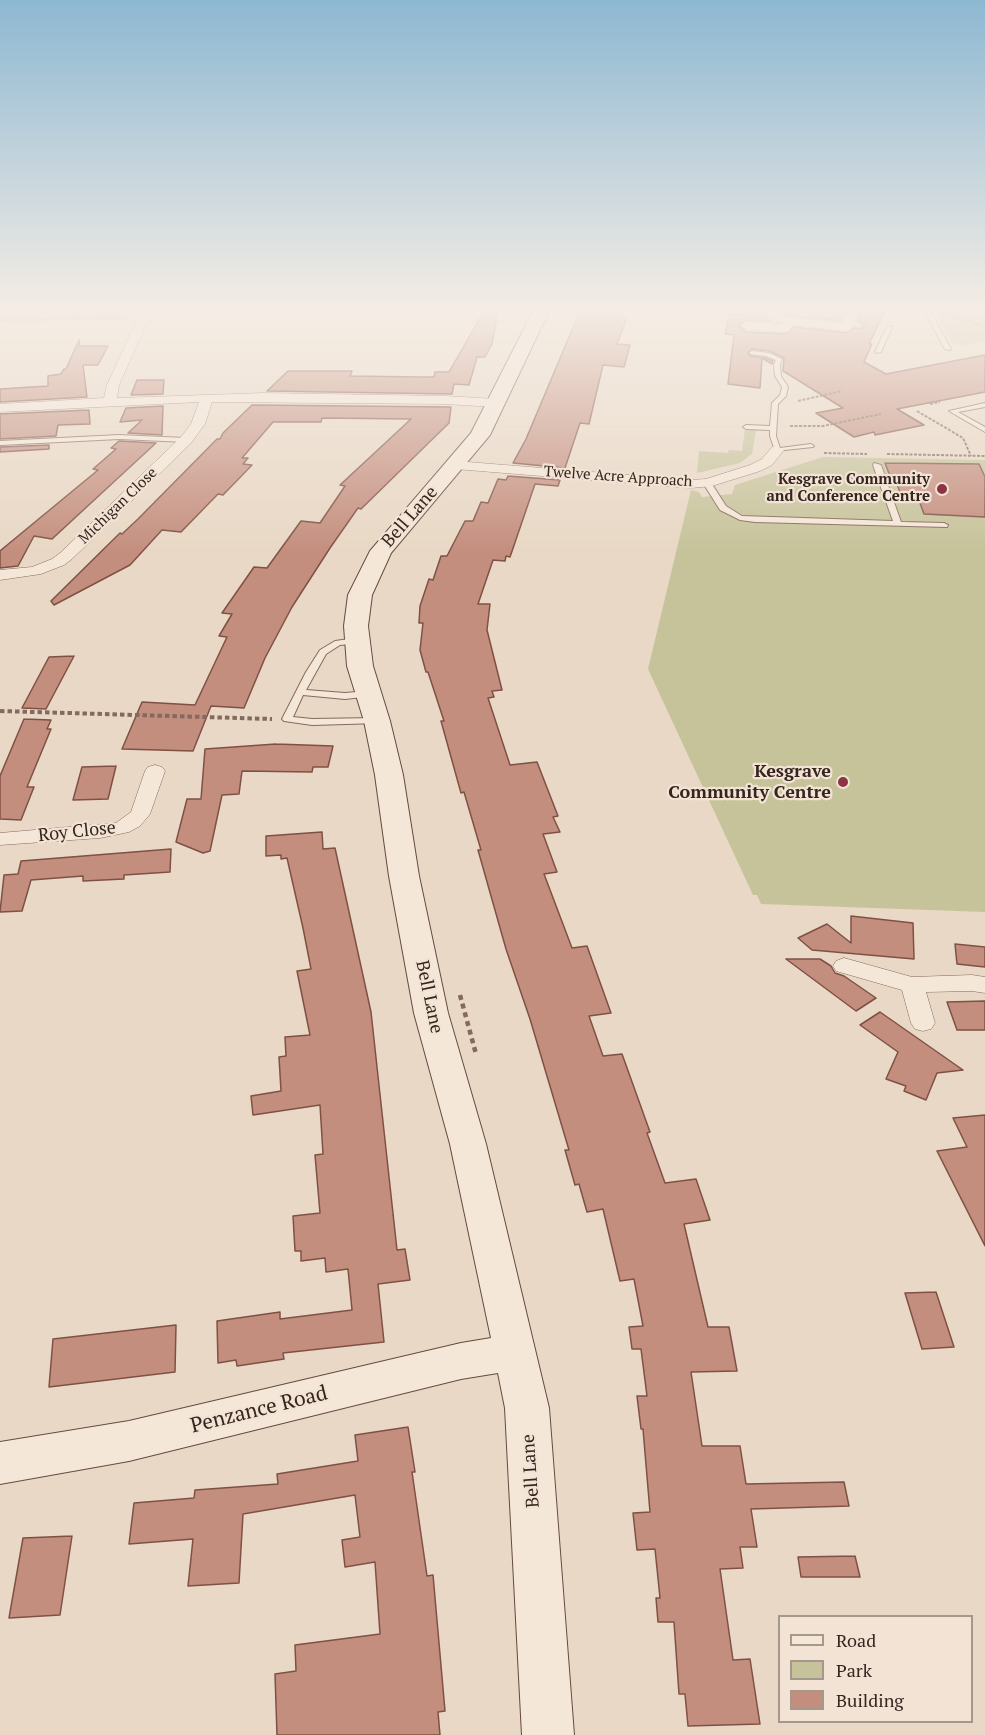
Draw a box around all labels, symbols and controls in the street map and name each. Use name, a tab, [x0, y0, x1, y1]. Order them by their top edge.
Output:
street label: Twelve Acre Approach	[543, 463, 693, 491]
street label: Michigan Close	[75, 464, 161, 548]
place label: Kesgrave Community and Conference Centre	[767, 471, 930, 506]
street label: Bell Lane	[378, 482, 442, 552]
marker: Kesgrave Community and Conference Centre	[935, 482, 949, 496]
place label: Kesgrave Community Centre	[668, 761, 831, 804]
marker: Kesgrave Community Centre	[836, 775, 850, 789]
street label: Roy Close	[37, 817, 117, 847]
street label: Bell Lane	[411, 959, 447, 1035]
street label: Penzance Road	[188, 1381, 330, 1439]
street label: Bell Lane	[518, 1433, 544, 1509]
legend	[778, 1615, 973, 1723]
text: Road	[836, 1628, 876, 1652]
text: Park	[836, 1658, 872, 1682]
text: Building	[836, 1688, 904, 1712]

